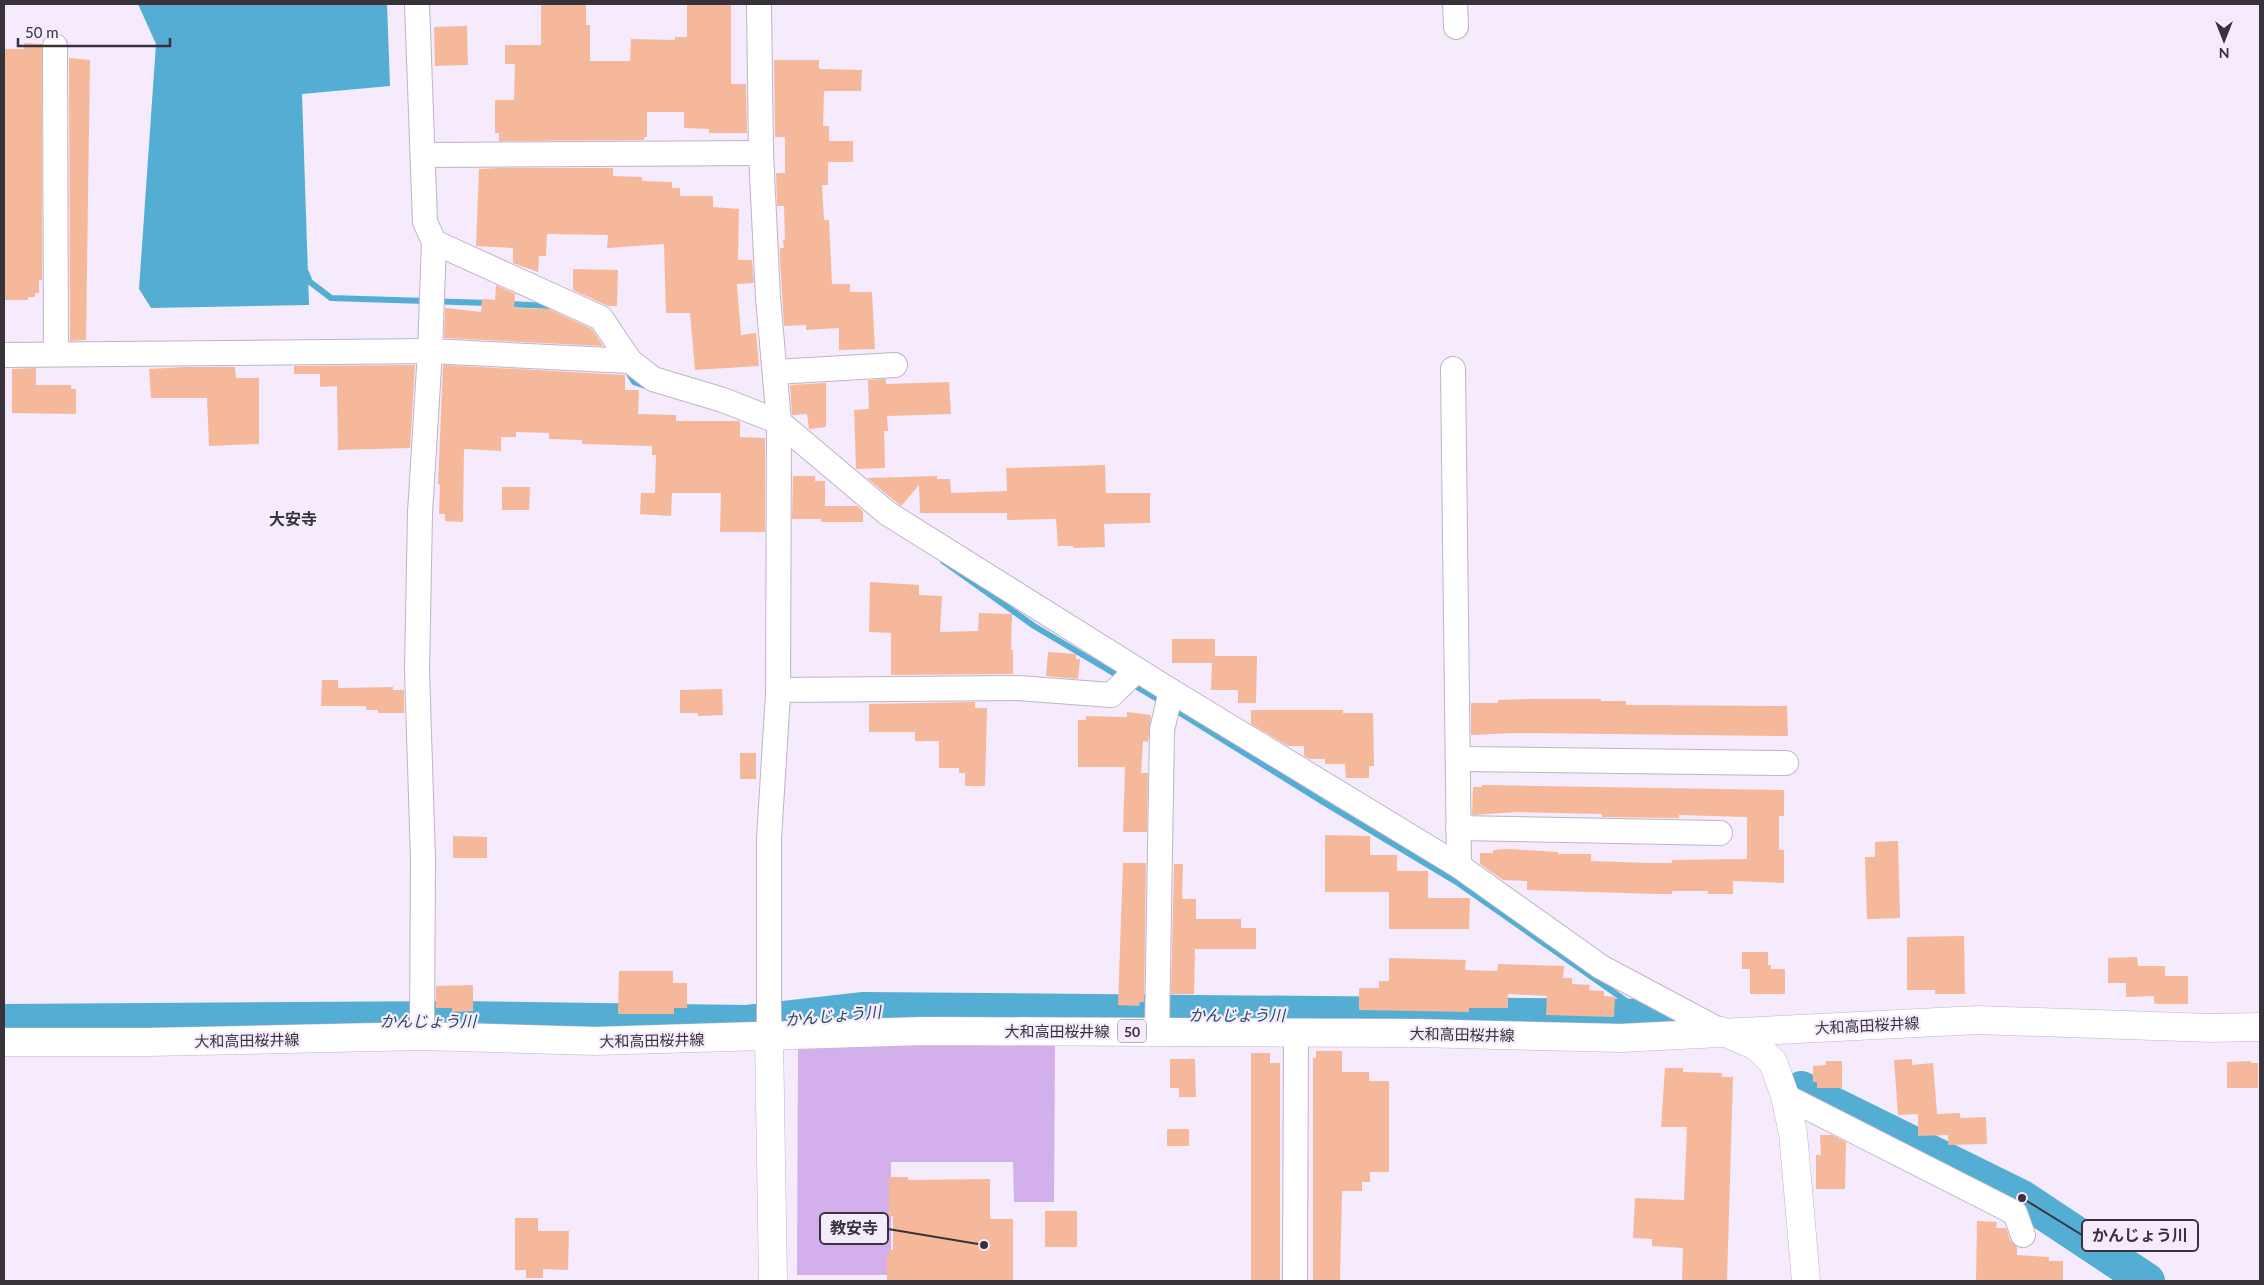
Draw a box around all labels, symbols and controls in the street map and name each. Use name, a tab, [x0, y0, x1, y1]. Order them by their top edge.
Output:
scale bar	[18, 15, 170, 47]
north arrow	[2199, 15, 2249, 65]
text: 50 m	[25, 23, 59, 41]
text: N	[2219, 45, 2229, 62]
district label: 大安寺	[269, 509, 317, 528]
water label: かんじょう川	[784, 1001, 884, 1029]
water label: かんじょう川	[1189, 1005, 1287, 1024]
water label: かんじょう川	[380, 1011, 478, 1030]
street label: 大和高田桜井線	[1814, 1013, 1920, 1037]
road number: 50	[1118, 1019, 1146, 1042]
street label: 大和高田桜井線	[1004, 1022, 1110, 1040]
street label: 大和高田桜井線	[1409, 1024, 1515, 1044]
street label: 大和高田桜井線	[194, 1030, 300, 1050]
street label: 大和高田桜井線	[599, 1030, 705, 1050]
callout: 教安寺	[820, 1213, 888, 1244]
text: 教安寺	[830, 1218, 878, 1237]
callout: かんじょう川	[2082, 1220, 2198, 1251]
text: かんじょう川	[2092, 1225, 2188, 1244]

